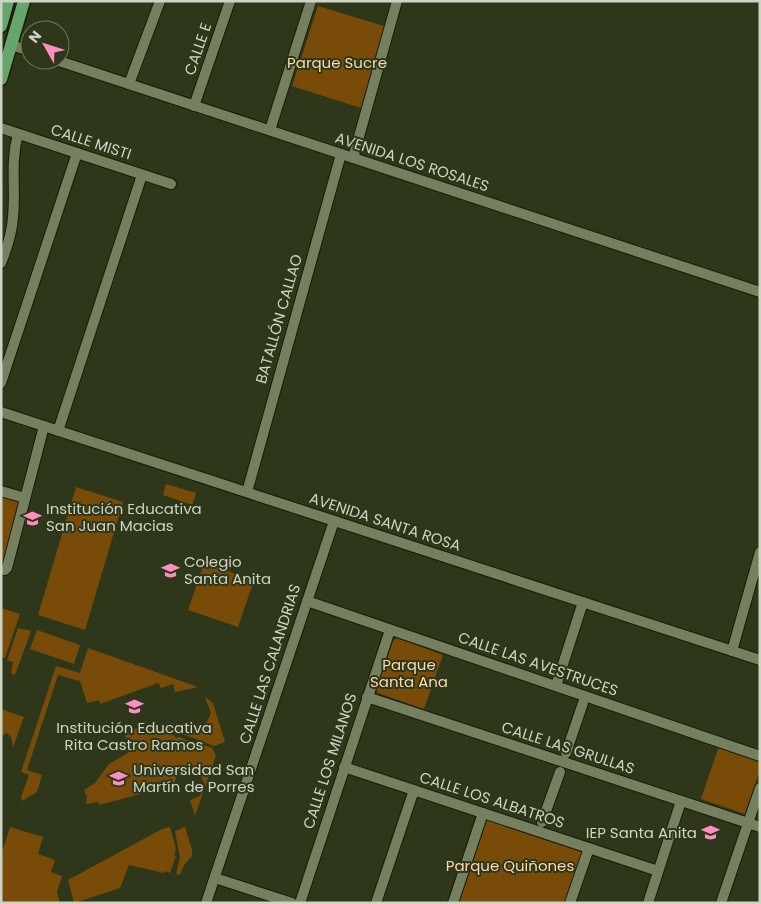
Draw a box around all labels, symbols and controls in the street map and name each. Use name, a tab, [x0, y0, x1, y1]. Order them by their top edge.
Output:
north arrow	[20, 20, 70, 70]
street label: CALLE E	[179, 20, 216, 78]
text: N	[24, 26, 46, 47]
park label: Parque Sucre	[287, 52, 387, 73]
street label: CALLE MISTI	[48, 119, 134, 164]
street label: AVENIDA LOS ROSALES	[332, 127, 492, 196]
street label: BATALLÓN CALLAO	[250, 252, 307, 386]
street label: AVENIDA SANTA ROSA	[307, 487, 464, 556]
place label: Institución Educativa San Juan Macias	[46, 498, 202, 536]
school or university icon: Institución Educativa San Juan Macias	[22, 508, 42, 528]
place label: Colegio Santa Anita	[184, 551, 271, 589]
school or university icon: Colegio Santa Anita	[160, 561, 180, 581]
street label: CALLE LAS CALANDRIAS	[234, 581, 305, 746]
street label: CALLE LAS AVESTRUCES	[455, 626, 621, 701]
park label: Parque Santa Ana	[370, 654, 448, 692]
street label: CALLE LOS MILANOS	[298, 690, 361, 832]
school or university icon: Institución Educativa Rita Castro Ramos	[124, 697, 144, 717]
street label: CALLE LAS GRULLAS	[499, 716, 637, 779]
place label: Institución Educativa Rita Castro Ramos	[56, 717, 212, 755]
place label: Universidad San Martín de Porres	[133, 759, 255, 797]
street label: CALLE LOS ALBATROS	[417, 766, 567, 833]
school or university icon: Universidad San Martín de Porres	[109, 769, 129, 789]
place label: IEP Santa Anita	[586, 822, 697, 843]
school or university icon: IEP Santa Anita	[701, 823, 721, 843]
park label: Parque Quiñones	[446, 855, 574, 876]

